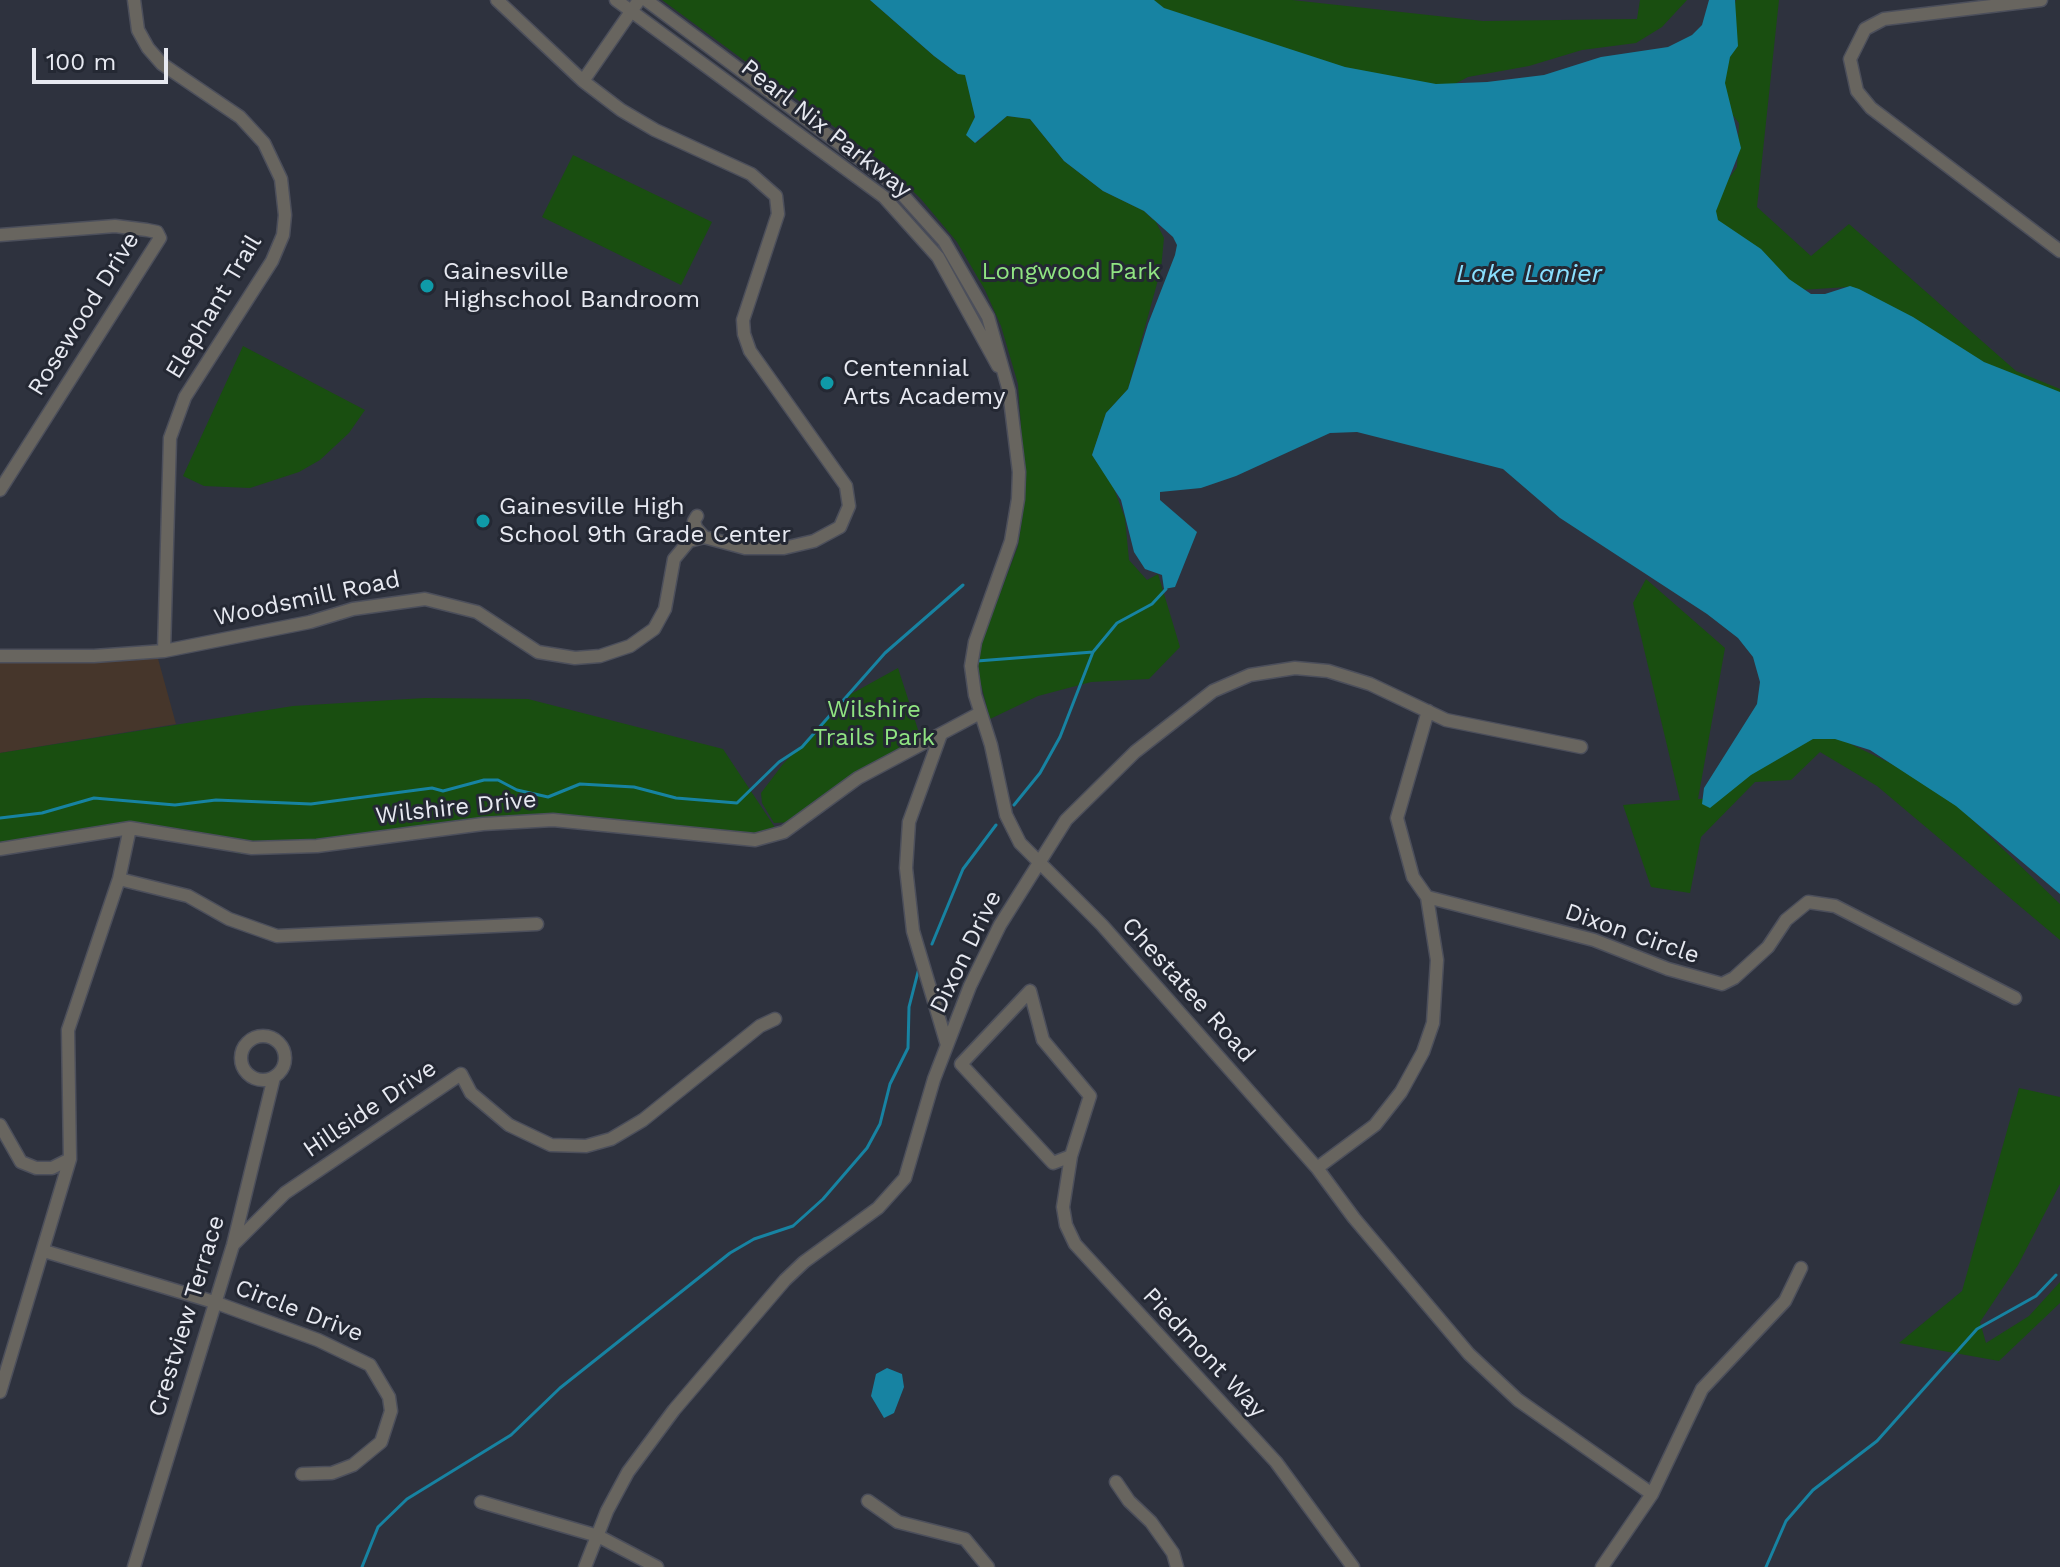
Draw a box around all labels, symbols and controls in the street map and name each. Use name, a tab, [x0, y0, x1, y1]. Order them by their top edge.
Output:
scale bar	[36, 32, 172, 82]
text: 100 m	[46, 48, 116, 76]
street label: Pearl Nix Parkway	[735, 53, 917, 205]
street label: Rosewood Drive	[22, 227, 146, 401]
street label: Elephant Trail	[160, 230, 268, 384]
place label: Gainesville Highschool Bandroom	[443, 258, 700, 314]
park label: Longwood Park	[981, 258, 1161, 286]
water label: Lake Lanier	[1456, 258, 1602, 290]
marker: Gainesville Highschool Bandroom	[418, 277, 436, 295]
place label: Centennial Arts Academy	[843, 355, 1005, 411]
marker: Centennial Arts Academy	[818, 374, 836, 392]
place label: Gainesville High School 9th Grade Center	[499, 493, 791, 549]
marker: Gainesville High School 9th Grade Center	[474, 512, 492, 530]
street label: Woodsmill Road	[211, 565, 403, 633]
park label: Wilshire Trails Park	[813, 696, 935, 752]
street label: Wilshire Drive	[374, 785, 538, 831]
street label: Dixon Drive	[924, 886, 1008, 1018]
street label: Dixon Circle	[1561, 898, 1703, 970]
street label: Chestatee Road	[1115, 911, 1261, 1069]
street label: Hillside Drive	[298, 1054, 442, 1164]
street label: Crestview Terrace	[143, 1212, 231, 1420]
street label: Circle Drive	[231, 1273, 367, 1349]
street label: Piedmont Way	[1136, 1282, 1272, 1424]

